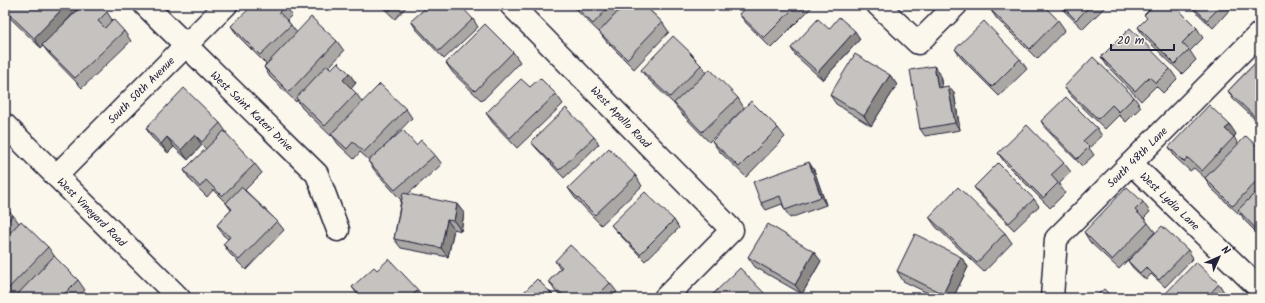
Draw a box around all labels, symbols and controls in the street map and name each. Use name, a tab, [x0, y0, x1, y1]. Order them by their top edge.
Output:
scale bar	[1111, 26, 1174, 52]
text: 20 m	[1117, 31, 1145, 50]
street label: South 50th Avenue	[104, 53, 180, 129]
street label: West Saint Kateri Drive	[206, 67, 297, 156]
street label: West Apollo Road	[586, 82, 655, 153]
street label: South 48th Lane	[1103, 123, 1172, 192]
street label: West Lydia Lane	[1135, 168, 1204, 235]
street label: West Vineyard Road	[52, 174, 131, 252]
north arrow	[1199, 237, 1239, 277]
text: N	[1217, 242, 1234, 259]

